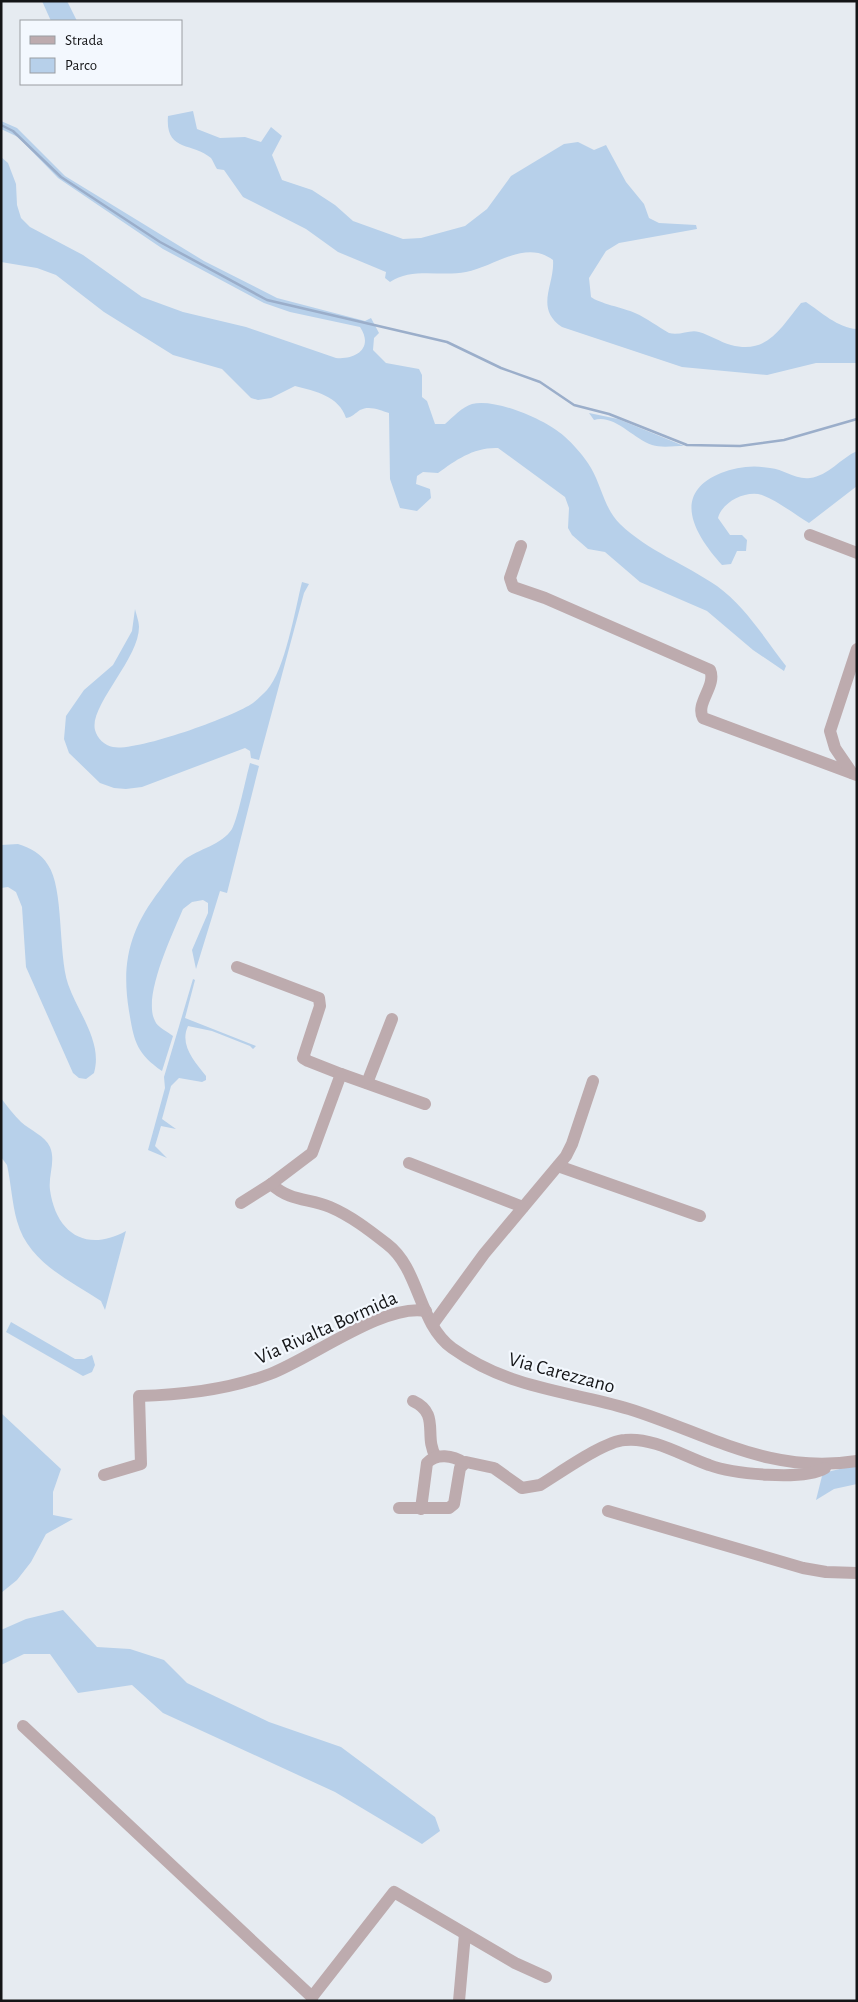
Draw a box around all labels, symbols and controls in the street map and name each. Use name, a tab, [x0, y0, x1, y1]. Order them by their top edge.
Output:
legend	[20, 20, 182, 85]
text: Strada	[65, 33, 103, 48]
text: Parco	[65, 58, 97, 73]
street label: Via Rivalta Bormida	[253, 1288, 400, 1368]
street label: Via Carezzano	[506, 1349, 617, 1397]

